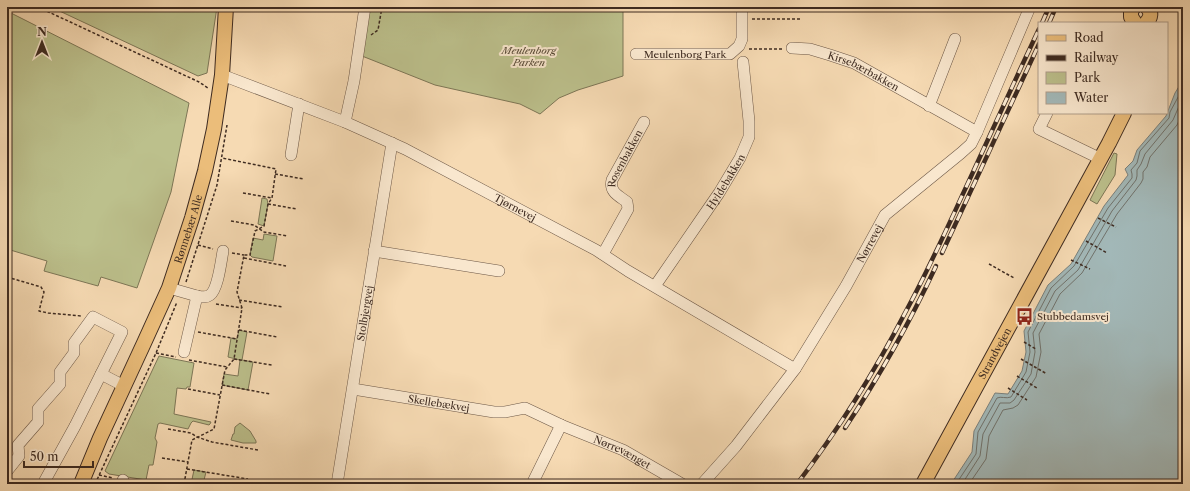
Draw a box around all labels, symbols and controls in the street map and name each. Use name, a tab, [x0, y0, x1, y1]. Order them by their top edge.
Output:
north arrow	[22, 22, 62, 62]
legend	[1038, 22, 1168, 114]
text: N	[37, 25, 47, 39]
text: Road	[1074, 30, 1104, 45]
park label: Meulenborg Parken	[501, 44, 557, 69]
street label: Meulenborg Park	[644, 48, 728, 61]
street label: Kirsebærbakken	[826, 48, 902, 94]
text: Railway	[1074, 50, 1119, 65]
text: Park	[1074, 70, 1101, 85]
text: Water	[1073, 90, 1108, 105]
street label: Rosenbakken	[605, 127, 645, 188]
street label: Hyldebakken	[703, 151, 748, 212]
street label: Tjørnevej	[492, 191, 539, 224]
street label: Rønnebær Alle	[171, 193, 205, 265]
street label: Nørrevej	[854, 222, 885, 265]
street label: Stolbjergvej	[354, 284, 375, 342]
bus stop icon: Stubbedamsvej	[1014, 306, 1034, 326]
place label: Stubbedamsvej	[1037, 310, 1109, 323]
street label: Strandvejen	[975, 325, 1014, 381]
street label: Skellebækvej	[407, 392, 471, 414]
street label: Nørrevænget	[592, 432, 654, 471]
scale bar	[24, 443, 93, 469]
text: 50 m	[30, 449, 59, 464]

